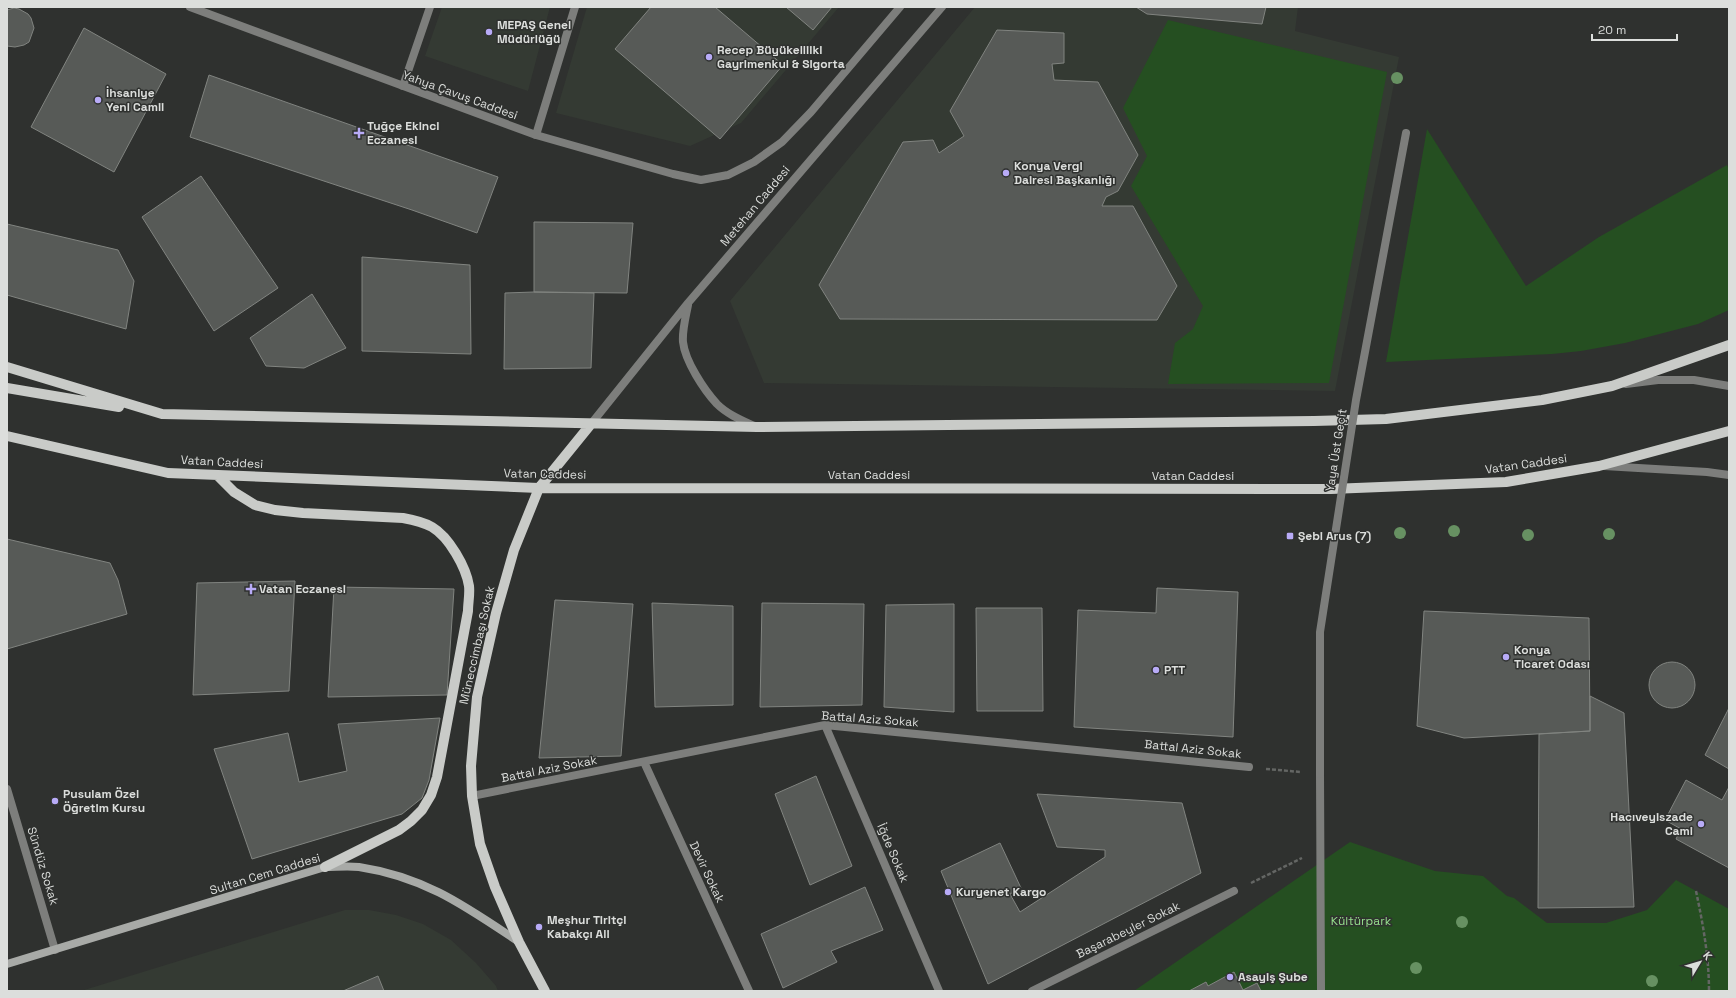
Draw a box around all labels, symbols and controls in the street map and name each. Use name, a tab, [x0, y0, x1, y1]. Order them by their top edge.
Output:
scale bar	[1592, 16, 1677, 42]
place label: MEPAŞ Genel Müdürlüğü	[497, 17, 571, 47]
text: 20 m	[1598, 22, 1626, 38]
marker: MEPAŞ Genel Müdürlüğü	[484, 27, 494, 37]
place label: Recep Büyükelliiki Gayrimenkul & Sigorta	[717, 42, 845, 72]
marker: Recep Büyükelliiki Gayrimenkul & Sigorta	[704, 52, 714, 62]
street label: Yahya Çavuş Caddesi	[400, 67, 520, 123]
place label: İhsaniye Yeni Camii	[106, 85, 164, 115]
marker: İhsaniye Yeni Camii	[93, 95, 103, 105]
place label: Tuğçe Ekinci Eczanesi	[367, 118, 439, 148]
marker: Tuğçe Ekinci Eczanesi	[354, 128, 364, 138]
place label: Konya Vergi Dairesi Başkanlığı	[1014, 158, 1115, 188]
street label: Metehan Caddesi	[717, 162, 794, 250]
marker: Konya Vergi Dairesi Başkanlığı	[1001, 168, 1011, 178]
street label: Yaya Üst Geçit	[1322, 407, 1350, 493]
street label: Vatan Caddesi	[1484, 450, 1568, 478]
street label: Vatan Caddesi	[180, 452, 264, 472]
street label: Vatan Caddesi	[504, 465, 586, 483]
street label: Vatan Caddesi	[828, 467, 910, 483]
street label: Vatan Caddesi	[1152, 468, 1234, 484]
place label: Şebi Arus (7)	[1298, 528, 1371, 544]
marker: Şebi Arus (7)	[1285, 531, 1295, 541]
place label: Vatan Eczanesi	[259, 581, 346, 597]
marker: Vatan Eczanesi	[246, 584, 256, 594]
street label: Müneccimbaşı Sokak	[456, 584, 499, 706]
place label: Konya Ticaret Odası	[1514, 642, 1590, 672]
marker: Konya Ticaret Odası	[1501, 652, 1511, 662]
place label: PTT	[1164, 662, 1185, 678]
marker: PTT	[1151, 665, 1161, 675]
street label: Battal Aziz Sokak	[821, 708, 920, 730]
street label: Battal Aziz Sokak	[1144, 736, 1243, 762]
street label: Battal Aziz Sokak	[500, 752, 599, 786]
place label: Pusulam Özel Öğretim Kursu	[63, 786, 145, 816]
marker: Pusulam Özel Öğretim Kursu	[50, 796, 60, 806]
place label: Hacıveyiszade Cami	[1610, 809, 1693, 839]
marker: Hacıveyiszade Cami	[1696, 819, 1706, 829]
street label: İğde Sokak	[873, 821, 913, 886]
street label: Sündüz Sokak	[24, 825, 63, 908]
street label: Devir Sokak	[686, 839, 728, 906]
street label: Sultan Cem Caddesi	[208, 850, 322, 898]
place label: Kuryenet Kargo	[956, 884, 1046, 900]
marker: Kuryenet Kargo	[943, 887, 953, 897]
street label: Başarabeyler Sokak	[1074, 898, 1183, 962]
place label: Meşhur Tiritçi Kabakçı Ali	[547, 912, 626, 942]
park label: Kültürpark	[1331, 913, 1392, 929]
marker: Meşhur Tiritçi Kabakçı Ali	[534, 922, 544, 932]
north arrow	[1680, 942, 1720, 982]
text: K	[1700, 949, 1716, 963]
place label: Asayiş Şube	[1238, 969, 1308, 985]
marker: Asayiş Şube	[1225, 972, 1235, 982]

